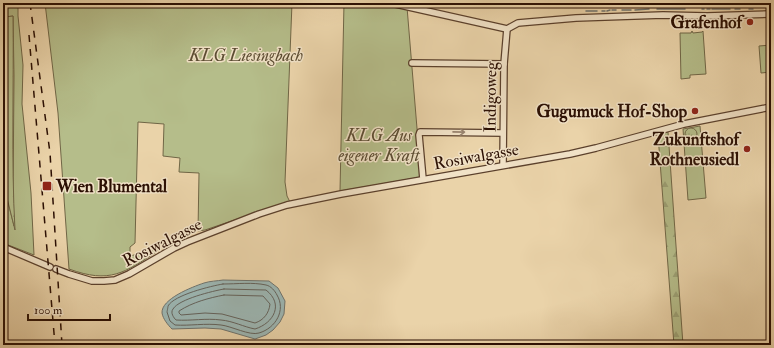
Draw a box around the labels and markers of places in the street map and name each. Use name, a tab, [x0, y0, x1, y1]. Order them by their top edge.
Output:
place label: Grafenhof	[670, 12, 745, 33]
marker: Grafenhof	[745, 17, 755, 27]
place label: Gugumuck Hof-Shop	[536, 101, 687, 123]
marker: Gugumuck Hof-Shop	[690, 106, 700, 116]
place label: Zukunftshof Rothneusiedl	[650, 129, 742, 170]
marker: Zukunftshof Rothneusiedl	[742, 144, 752, 154]
place label: Wien Blumental	[55, 176, 168, 197]
marker: Wien Blumental	[41, 180, 53, 192]

